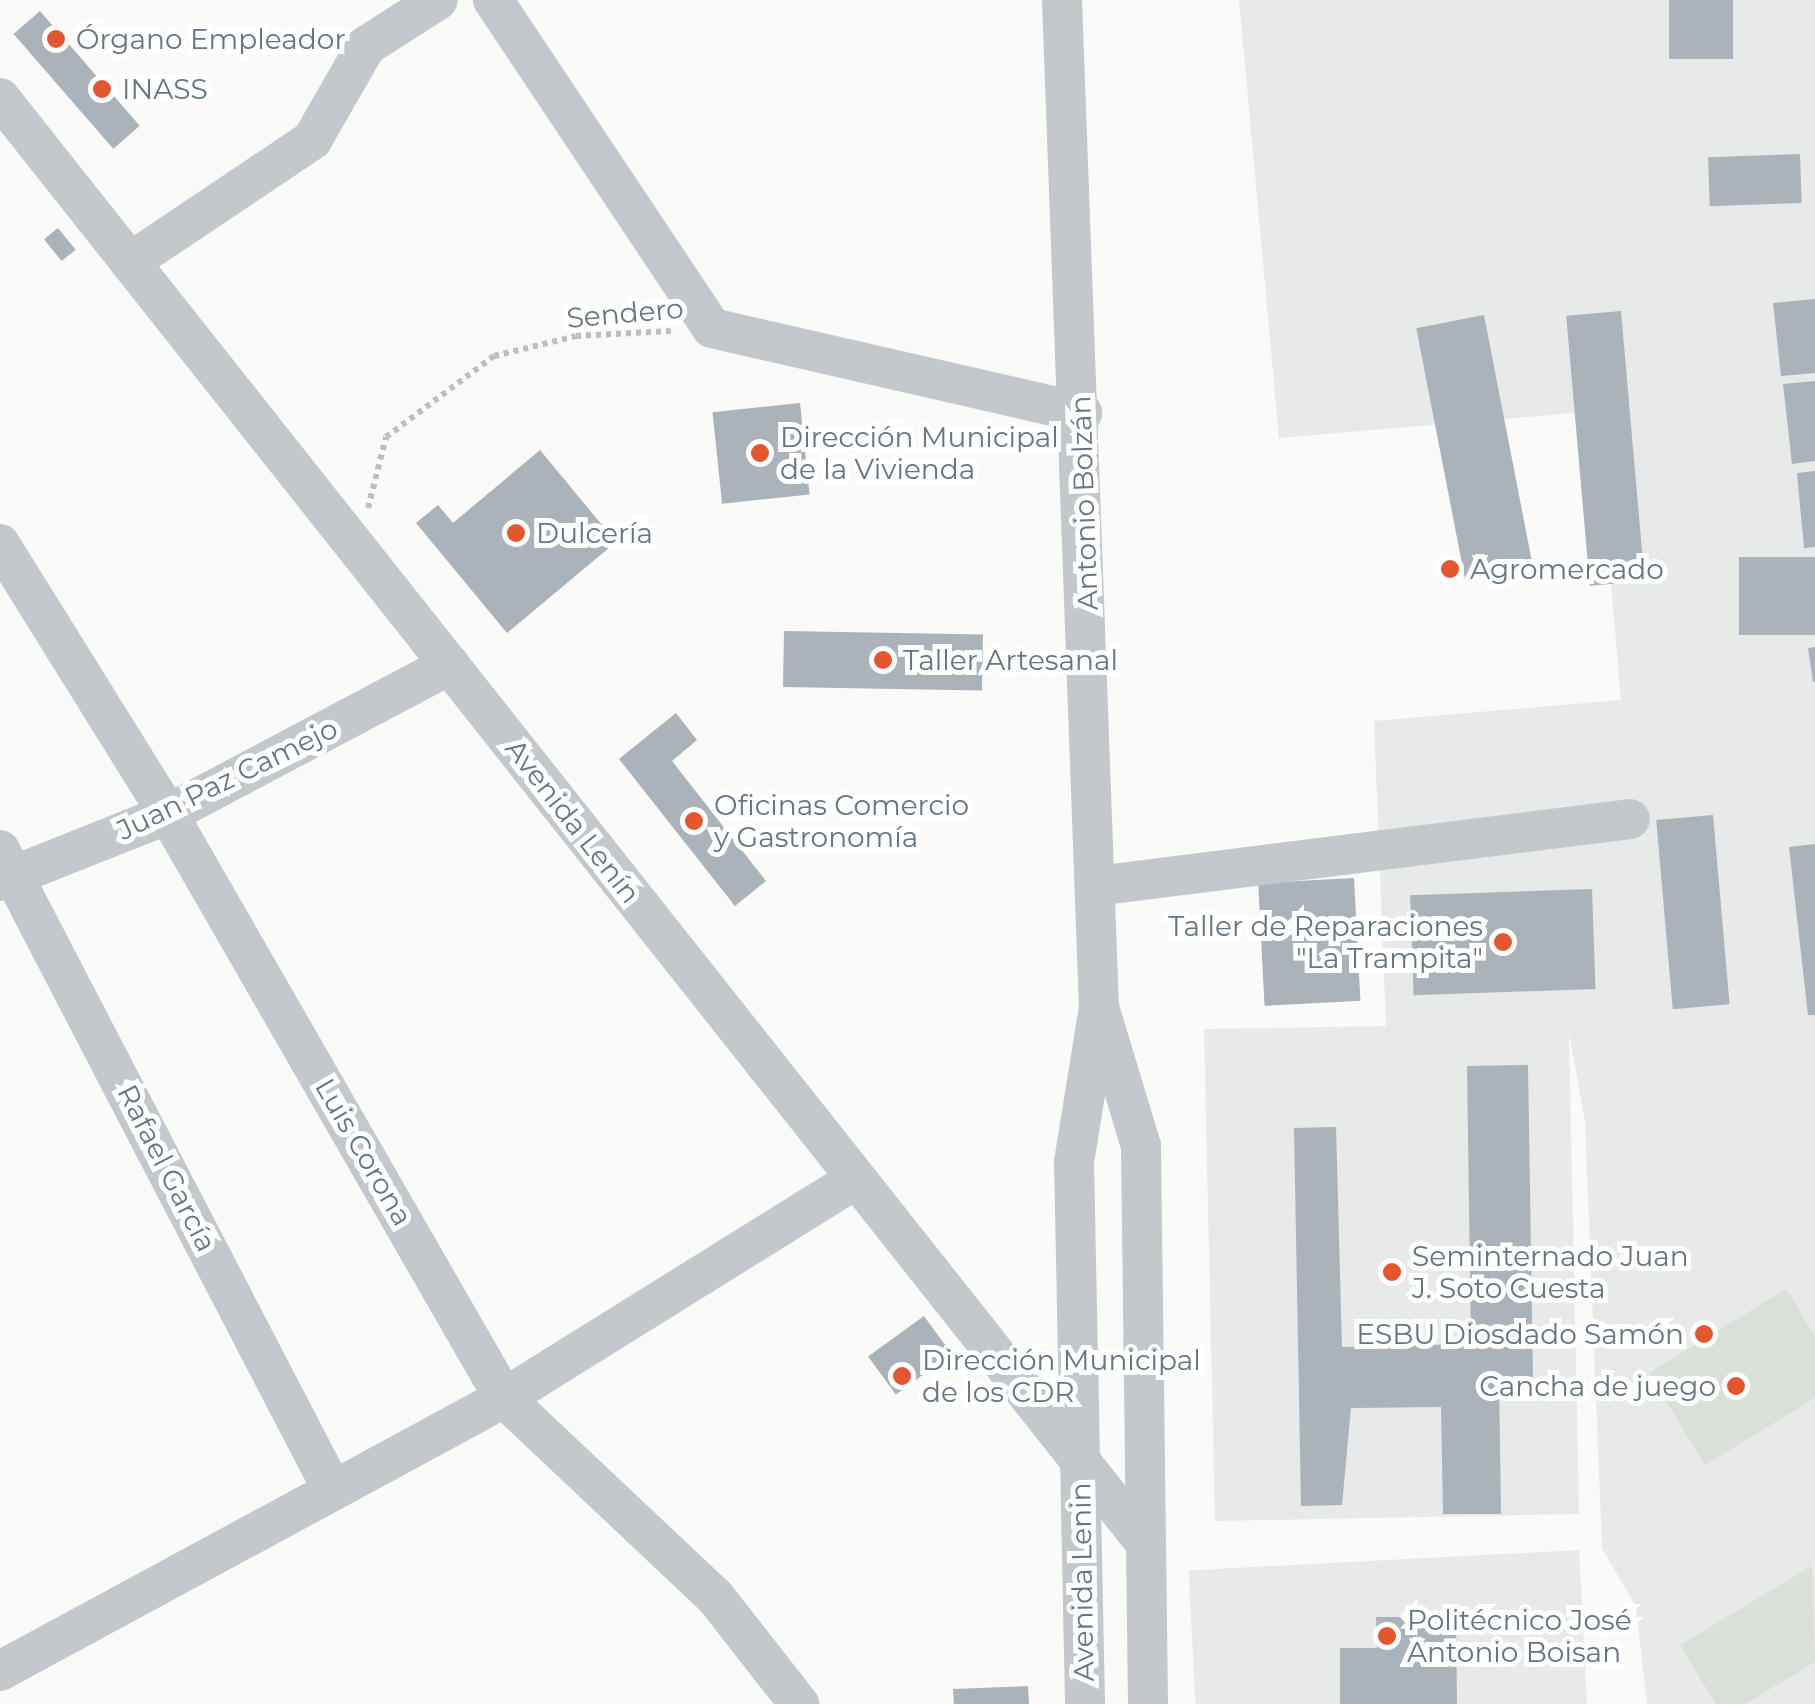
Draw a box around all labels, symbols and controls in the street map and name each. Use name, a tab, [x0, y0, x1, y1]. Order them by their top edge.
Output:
place label: Órgano Empleador	[76, 22, 346, 56]
marker: Órgano Empleador	[45, 28, 67, 50]
place label: INASS	[122, 72, 208, 106]
marker: INASS	[91, 78, 113, 100]
street label: Sendero	[565, 291, 685, 335]
street label: Antonio Bolzán	[1063, 395, 1105, 611]
place label: Dirección Municipal de la Vivienda	[780, 420, 1059, 486]
marker: Dirección Municipal de la Vivienda	[749, 442, 771, 464]
place label: Dulcería	[536, 516, 653, 550]
marker: Dulcería	[505, 522, 527, 544]
place label: Agromercado	[1470, 552, 1664, 586]
marker: Agromercado	[1439, 558, 1461, 580]
place label: Taller Artesanal	[903, 643, 1118, 677]
marker: Taller Artesanal	[872, 649, 894, 671]
street label: Juan Paz Camejo	[111, 711, 343, 847]
street label: Avenida Lenín	[499, 732, 647, 910]
place label: Oficinas Comercio y Gastronomía	[714, 788, 969, 854]
marker: Oficinas Comercio y Gastronomía	[683, 810, 705, 832]
place label: Taller de Reparaciones "La Trampita"	[1168, 909, 1483, 975]
marker: Taller de Reparaciones "La Trampita"	[1492, 931, 1514, 953]
street label: Luis Corona	[308, 1072, 420, 1232]
street label: Rafael García	[111, 1079, 223, 1257]
place label: Seminternado Juan J. Soto Cuesta	[1412, 1239, 1689, 1305]
marker: Seminternado Juan J. Soto Cuesta	[1381, 1261, 1403, 1283]
place label: ESBU Diosdado Samón	[1356, 1317, 1684, 1351]
marker: ESBU Diosdado Samón	[1693, 1323, 1715, 1345]
place label: Dirección Municipal de los CDR	[922, 1343, 1201, 1409]
marker: Dirección Municipal de los CDR	[891, 1365, 913, 1387]
place label: Cancha de juego	[1479, 1369, 1716, 1403]
marker: Cancha de juego	[1725, 1375, 1747, 1397]
street label: Avenida Lenin	[1063, 1482, 1101, 1682]
place label: Politécnico José Antonio Boisan	[1407, 1603, 1632, 1669]
marker: Politécnico José Antonio Boisan	[1376, 1625, 1398, 1647]

